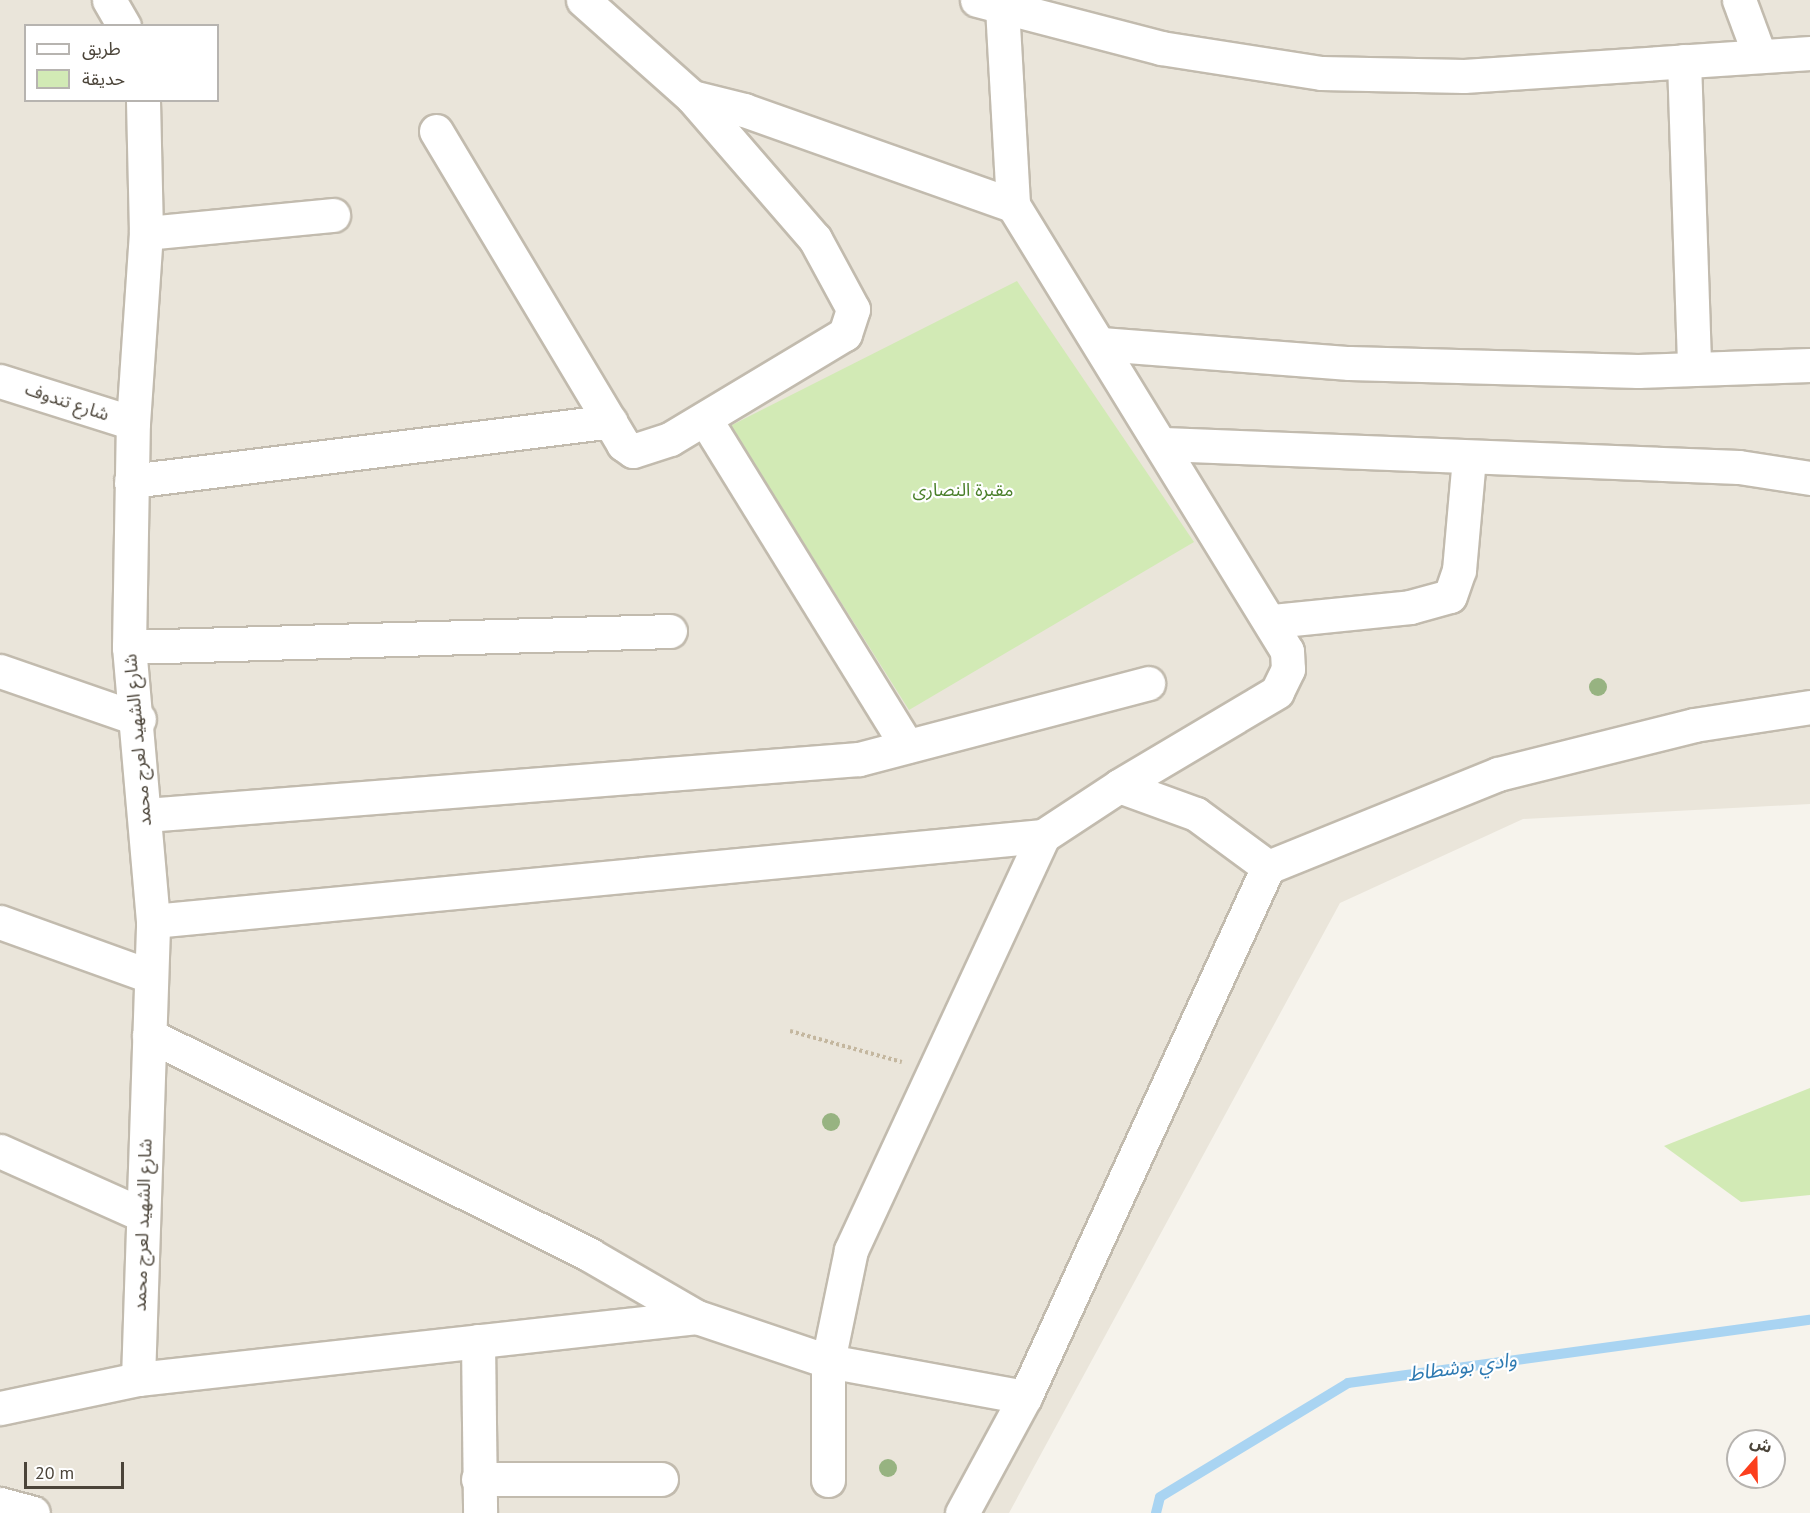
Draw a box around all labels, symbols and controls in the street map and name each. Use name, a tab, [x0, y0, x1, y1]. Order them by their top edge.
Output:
legend	[24, 24, 219, 102]
text: طريق	[82, 37, 121, 60]
text: حديقة	[82, 67, 125, 90]
street label: شارع تندوف	[22, 378, 112, 426]
park label: مقبرة النصارى	[913, 479, 1013, 501]
street label: شارع الشهيد لعرج محمد	[120, 653, 156, 827]
street label: شارع الشهيد لعرج محمد	[129, 1138, 157, 1312]
water label: وادي بوشطاط	[1406, 1347, 1518, 1387]
north arrow	[1726, 1429, 1786, 1489]
text: ش	[1748, 1431, 1775, 1457]
scale bar	[27, 1450, 128, 1488]
text: 20 m	[35, 1461, 74, 1484]

